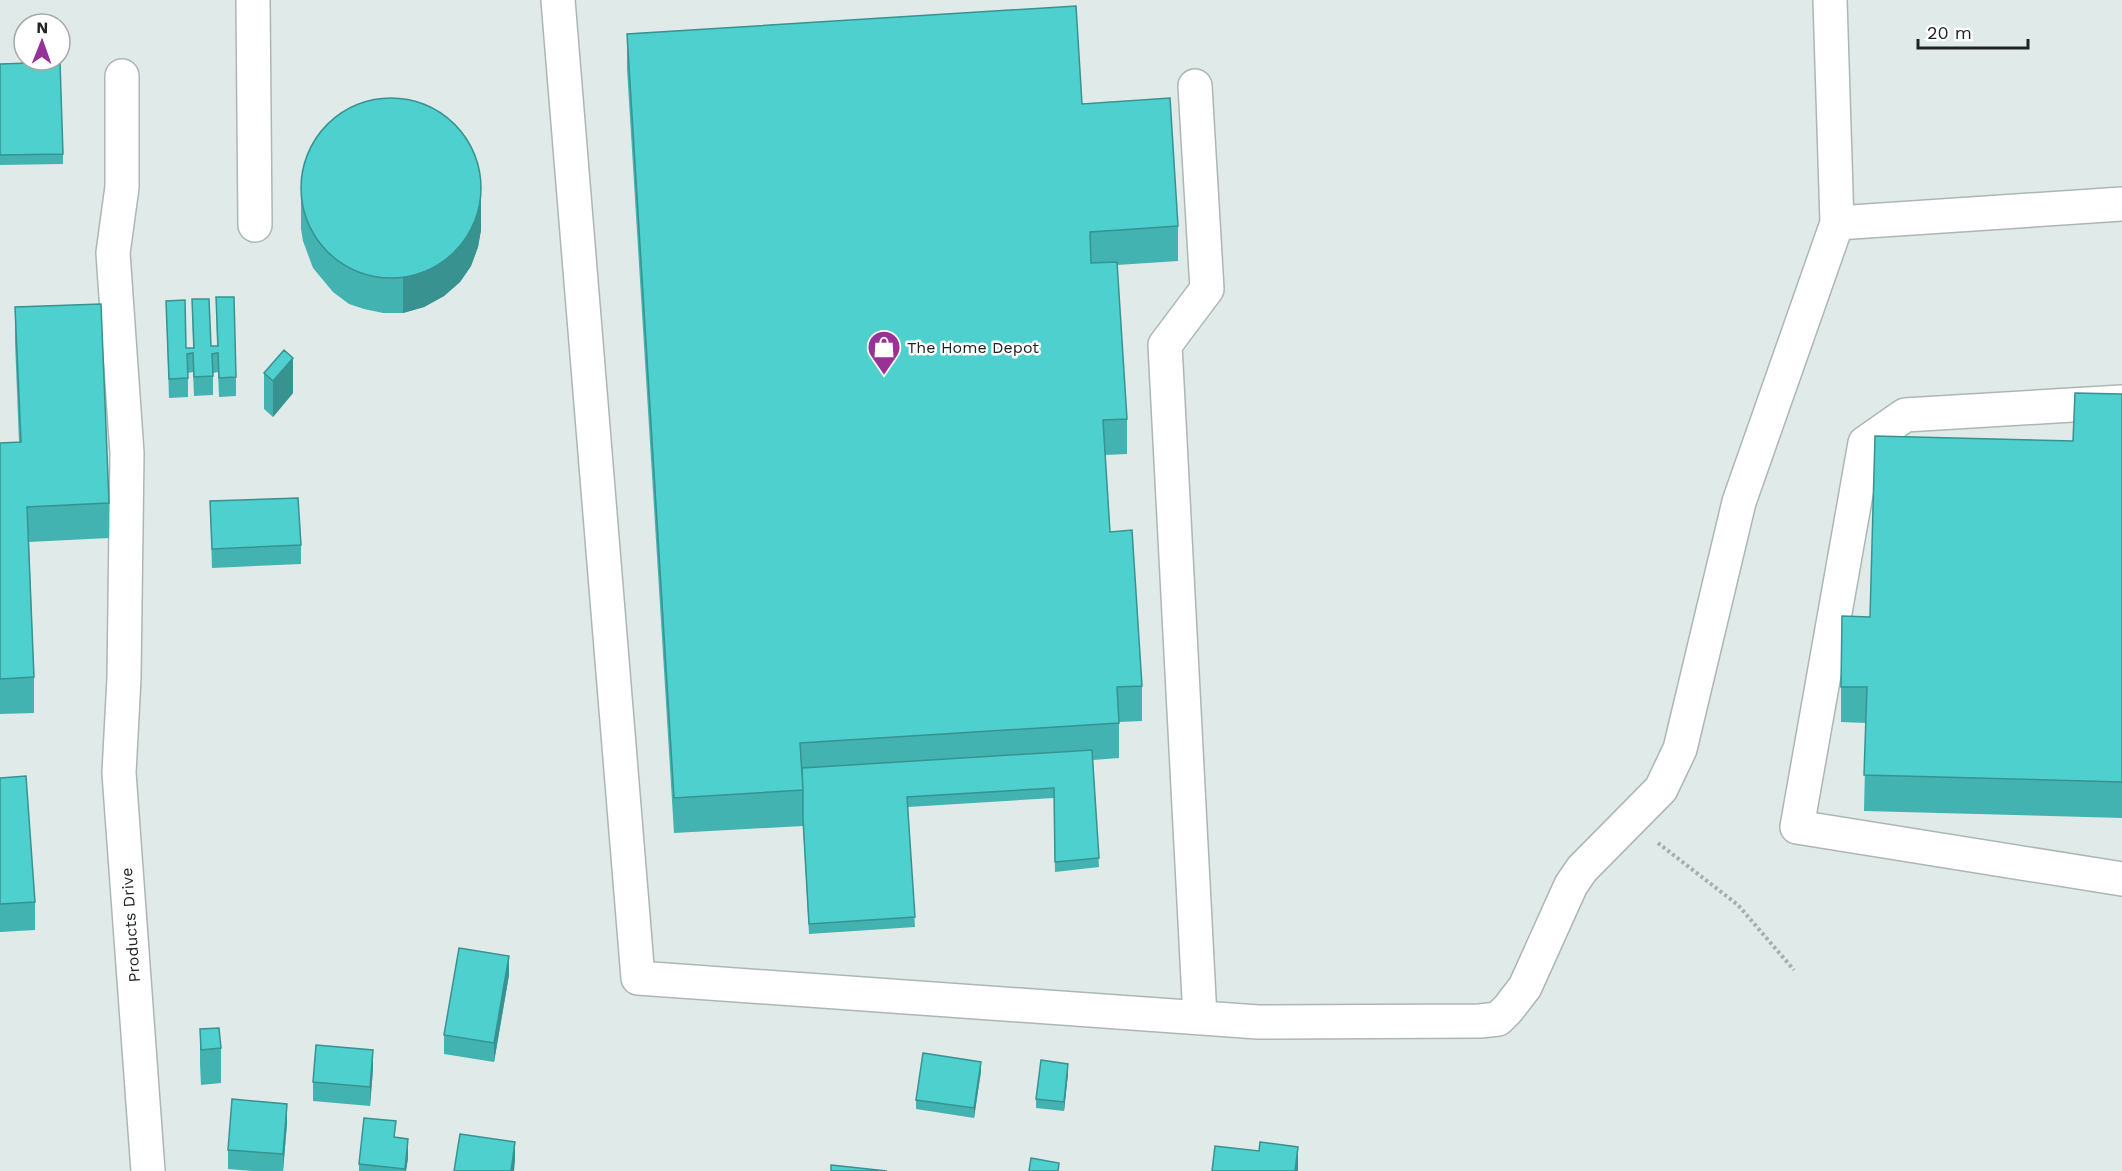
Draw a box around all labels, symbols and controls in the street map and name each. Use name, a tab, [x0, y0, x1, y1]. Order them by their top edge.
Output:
north arrow	[12, 12, 72, 72]
scale bar	[1918, 12, 2028, 50]
text: N	[36, 18, 48, 37]
text: 20 m	[1927, 22, 1972, 43]
shop icon: The Home Depot	[866, 329, 902, 376]
place label: The Home Depot	[907, 338, 1039, 357]
street label: Products Drive	[117, 867, 144, 983]

